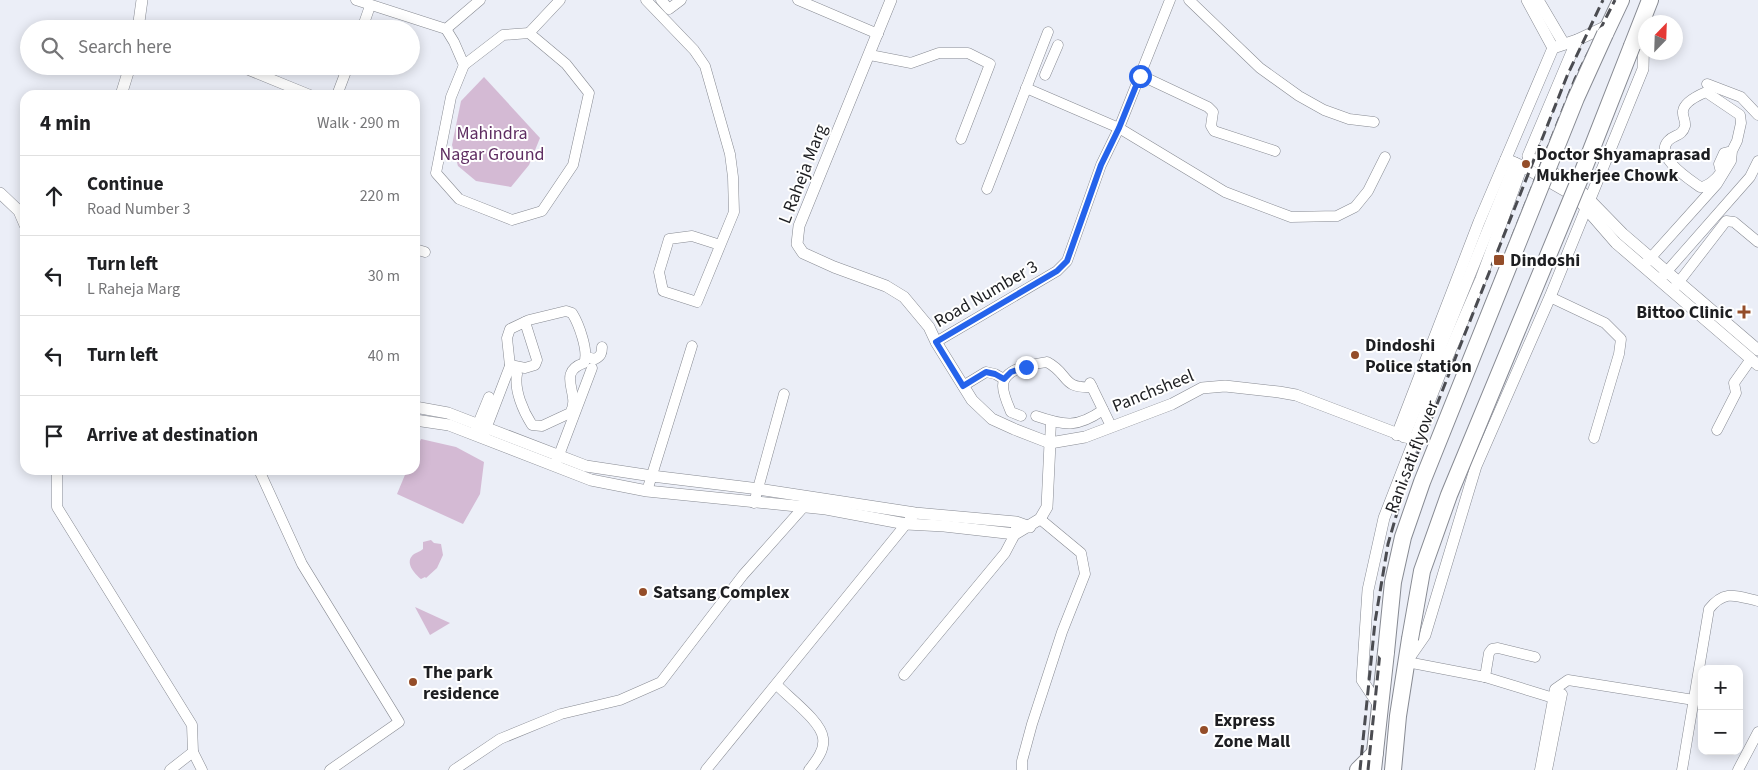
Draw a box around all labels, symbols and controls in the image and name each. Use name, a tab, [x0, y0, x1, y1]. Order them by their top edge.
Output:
north arrow	[1638, 15, 1683, 60]
search box	[20, 20, 420, 75]
icon: search	[38, 34, 66, 62]
text: Search here	[78, 34, 172, 61]
route start	[1129, 65, 1152, 88]
text: 4 min	[40, 108, 91, 138]
text: Walk · 290 m	[317, 112, 400, 134]
park label: Mahindra Nagar Ground	[440, 121, 544, 167]
street label: L Raheja Marg	[773, 121, 833, 227]
place label: Doctor Shyamaprasad Mukherjee Chowk	[1536, 142, 1711, 188]
marker: Doctor Shyamaprasad Mukherjee Chowk	[1520, 158, 1532, 170]
text: Continue	[87, 171, 164, 198]
icon: ahead	[40, 182, 68, 210]
text: 220 m	[360, 185, 400, 207]
text: Road Number 3	[87, 198, 190, 220]
place label: Dindoshi	[1510, 248, 1580, 273]
text: Turn left	[87, 251, 158, 278]
marker: Dindoshi	[1492, 253, 1506, 267]
street label: Road Number 3	[929, 254, 1043, 334]
icon: left	[40, 262, 68, 290]
text: 30 m	[368, 265, 400, 287]
text: L Raheja Marg	[87, 278, 180, 300]
place label: Bittoo Clinic	[1636, 300, 1734, 325]
marker: Bittoo Clinic	[1737, 305, 1751, 319]
place label: Dindoshi Police station	[1365, 333, 1472, 379]
icon: left	[40, 342, 68, 370]
text: Turn left	[87, 342, 158, 369]
text: 40 m	[368, 345, 400, 367]
marker: Dindoshi Police station	[1349, 349, 1361, 361]
route end	[1015, 356, 1038, 379]
street label: Panchsheel	[1108, 363, 1198, 419]
street label: Rani sati flyover	[1379, 396, 1445, 517]
icon: arrive	[40, 422, 68, 450]
text: Arrive at destination	[87, 422, 258, 449]
place label: Satsang Complex	[653, 580, 789, 605]
marker: Satsang Complex	[637, 586, 649, 598]
place label: The park residence	[423, 660, 499, 706]
map controls	[1698, 665, 1743, 755]
button: +	[1698, 665, 1743, 710]
marker: The park residence	[407, 676, 419, 688]
place label: Express Zone Mall	[1214, 708, 1290, 754]
button: −	[1698, 710, 1743, 755]
marker: Express Zone Mall	[1198, 724, 1210, 736]

